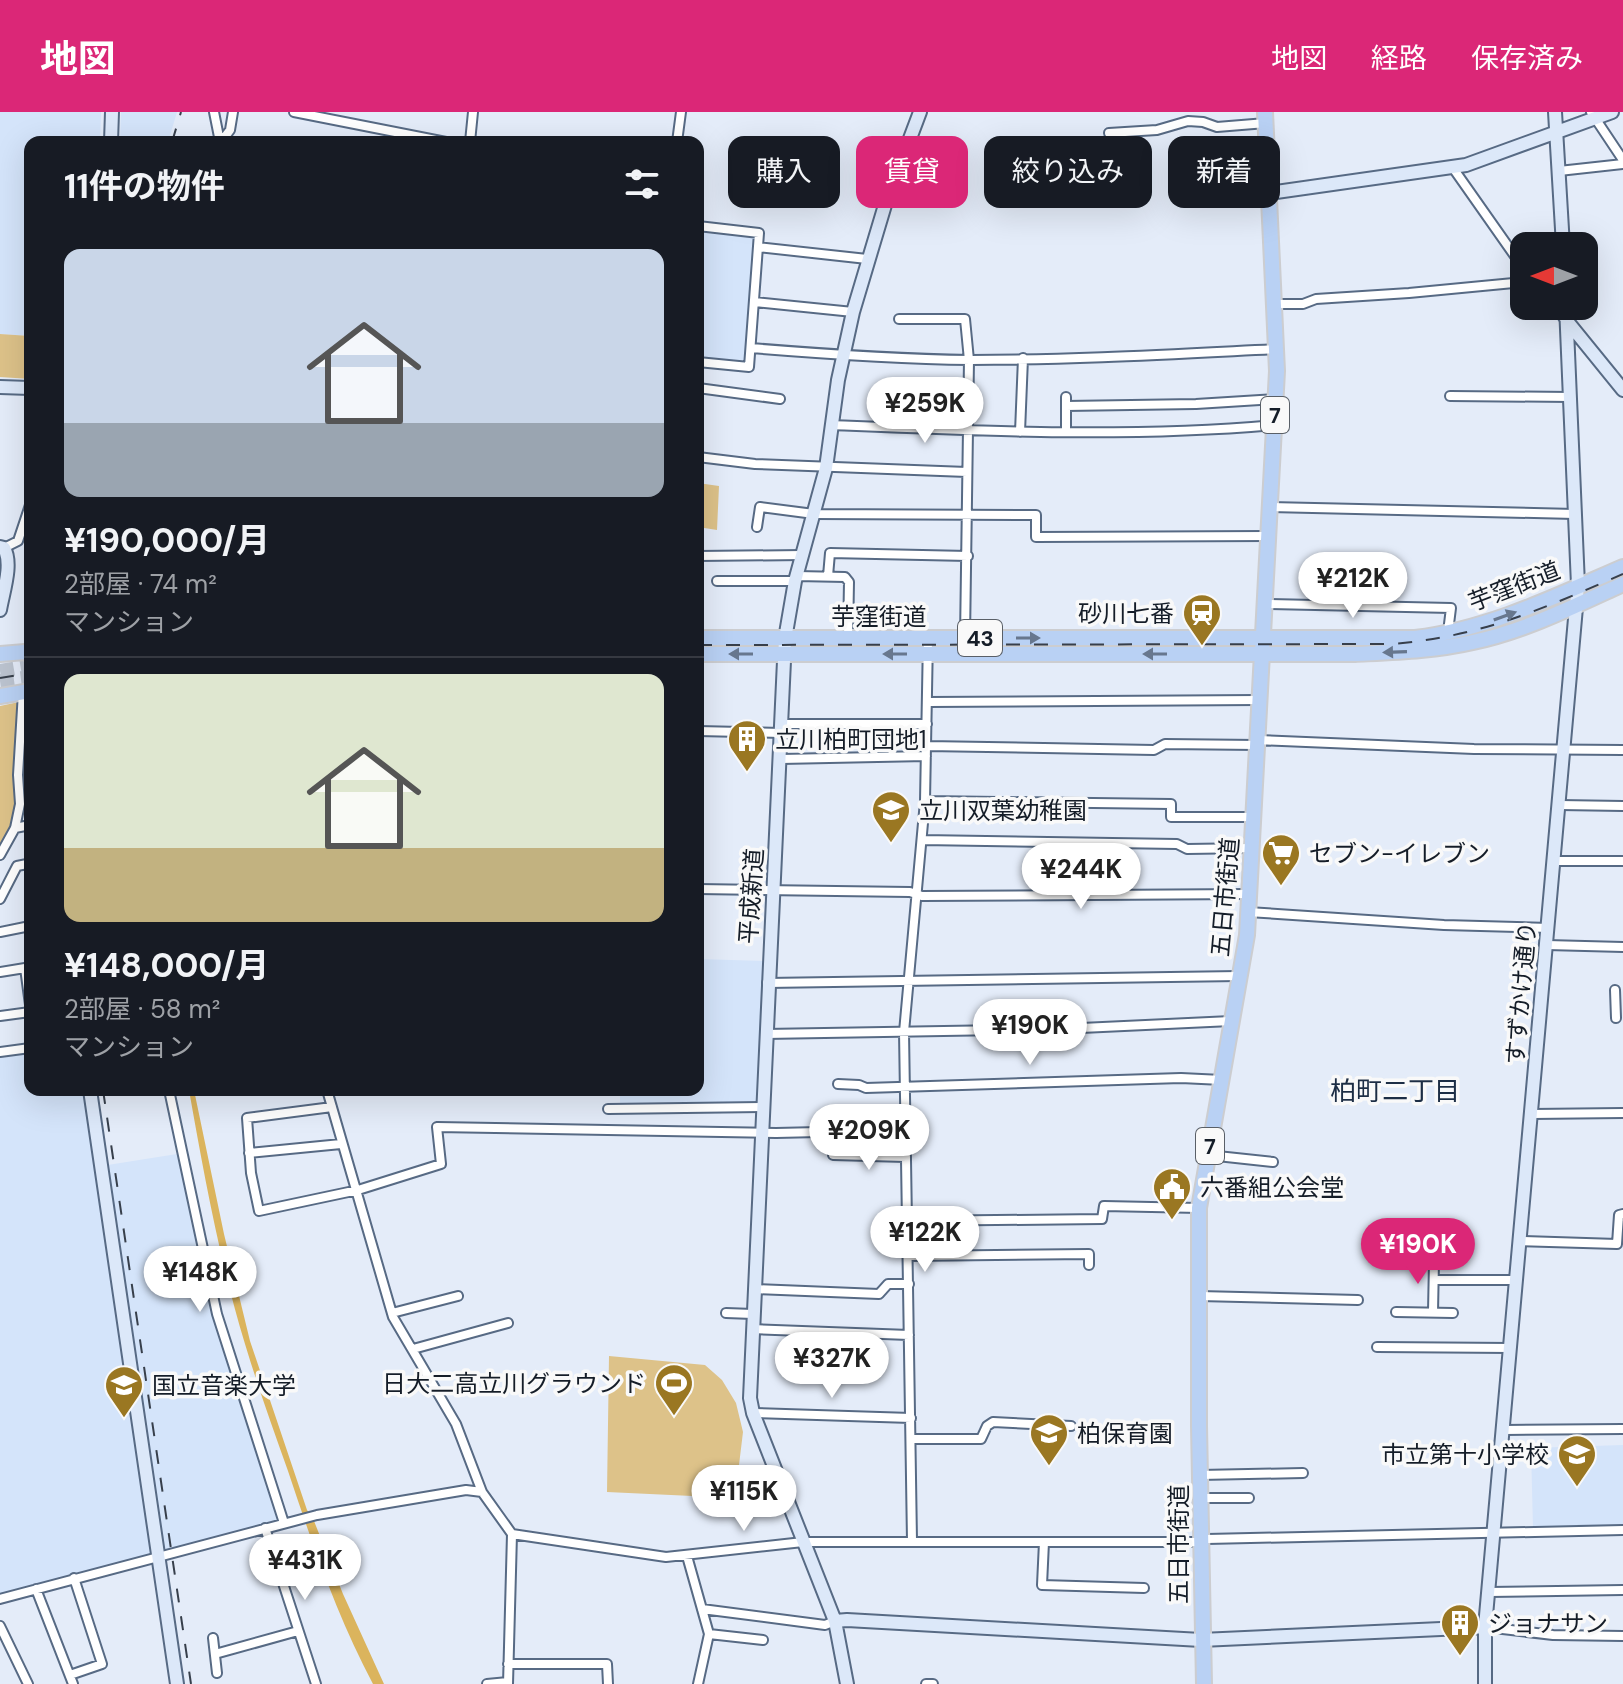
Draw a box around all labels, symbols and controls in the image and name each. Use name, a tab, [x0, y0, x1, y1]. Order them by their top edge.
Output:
text: 地図	[40, 34, 116, 84]
text: 地図	[1271, 40, 1327, 77]
text: 経路	[1371, 40, 1427, 77]
text: 保存済み	[1471, 40, 1583, 77]
chip: 購入	[728, 136, 840, 208]
chip: 賃貸	[856, 136, 968, 208]
chip: 絞り込み	[984, 136, 1152, 208]
chip: 新着	[1168, 136, 1280, 208]
icon: filters	[620, 162, 664, 206]
text: 11件の物件	[64, 164, 225, 209]
north arrow	[1510, 232, 1598, 320]
map controls	[1510, 232, 1598, 320]
icon: home	[292, 301, 436, 445]
pin: ¥259K	[869, 377, 981, 445]
text: ¥259K	[885, 386, 965, 420]
road number: 7	[1261, 397, 1289, 433]
text: ¥190,000/月	[64, 518, 270, 563]
pin: ¥212K	[1297, 552, 1409, 620]
street label: 芋窪街道	[1464, 554, 1564, 618]
text: ¥212K	[1316, 561, 1390, 595]
text: 2部屋 · 74 m²	[64, 567, 217, 601]
station icon: 砂川七番	[1181, 592, 1223, 647]
place label: 砂川七番	[1078, 598, 1174, 629]
street label: 芋窪街道	[831, 601, 927, 632]
text: マンション	[64, 605, 194, 639]
one-way arrow	[1493, 609, 1517, 622]
road number: 43	[958, 620, 1002, 656]
one-way arrow	[1016, 632, 1041, 644]
one-way arrow	[1382, 646, 1407, 659]
one-way arrow	[728, 648, 753, 660]
one-way arrow	[882, 648, 907, 660]
one-way arrow	[1142, 648, 1167, 660]
building icon: 立川柏町団地1	[726, 718, 768, 773]
place label: 立川柏町団地1	[775, 724, 927, 755]
icon: home	[292, 726, 436, 870]
school or university icon: 立川双葉幼稚園	[870, 789, 912, 844]
place label: 立川双葉幼稚園	[919, 795, 1087, 826]
supermarket icon: セブン-イレブン	[1260, 832, 1302, 887]
street label: 五日市街道	[1204, 836, 1246, 958]
place label: セブン-イレブン	[1309, 838, 1490, 869]
pin: ¥244K	[1025, 843, 1137, 911]
street label: 平成新道	[732, 847, 770, 945]
text: ¥244K	[1040, 852, 1122, 886]
street label: すずかけ通り	[1499, 920, 1543, 1066]
text: ¥148,000/月	[64, 943, 269, 988]
text: 2部屋 · 58 m²	[64, 992, 220, 1026]
pin: ¥190K	[974, 999, 1086, 1067]
text: ¥190K	[991, 1008, 1069, 1042]
text: マンション	[64, 1030, 194, 1064]
district label: 柏町二丁目	[1330, 1074, 1460, 1108]
pin: ¥209K	[813, 1104, 925, 1172]
text: ¥209K	[827, 1113, 911, 1147]
road number: 7	[1196, 1128, 1224, 1164]
public building icon: 六番組公会堂	[1151, 1166, 1193, 1221]
place label: 六番組公会堂	[1200, 1172, 1344, 1203]
pin: ¥122K	[869, 1206, 981, 1274]
text: ¥122K	[888, 1215, 962, 1249]
pin: ¥190K	[1362, 1218, 1474, 1286]
text: ¥190K	[1379, 1227, 1457, 1261]
pin: ¥148K	[144, 1246, 256, 1314]
text: ¥148K	[162, 1255, 238, 1289]
pin: ¥327K	[776, 1332, 888, 1400]
text: ¥327K	[793, 1341, 871, 1375]
sports icon: 日大二高立川グラウンド	[653, 1362, 695, 1417]
school or university icon: 国立音楽大学	[103, 1364, 145, 1419]
place label: 日大二高立川グラウンド	[382, 1368, 646, 1399]
place label: 国立音楽大学	[152, 1370, 296, 1401]
school or university icon: 柏保育園	[1028, 1412, 1070, 1467]
place label: 柏保育園	[1077, 1418, 1173, 1449]
school or university icon: 市立第十小学校	[1556, 1433, 1598, 1488]
place label: 市立第十小学校	[1381, 1439, 1549, 1470]
pin: ¥115K	[688, 1465, 800, 1533]
text: ¥115K	[710, 1474, 778, 1508]
street label: 五日市街道	[1163, 1484, 1194, 1604]
pin: ¥431K	[249, 1534, 361, 1602]
text: ¥431K	[267, 1543, 343, 1577]
building icon: ジョナサン	[1439, 1602, 1481, 1657]
place label: ジョナサン	[1488, 1608, 1608, 1639]

